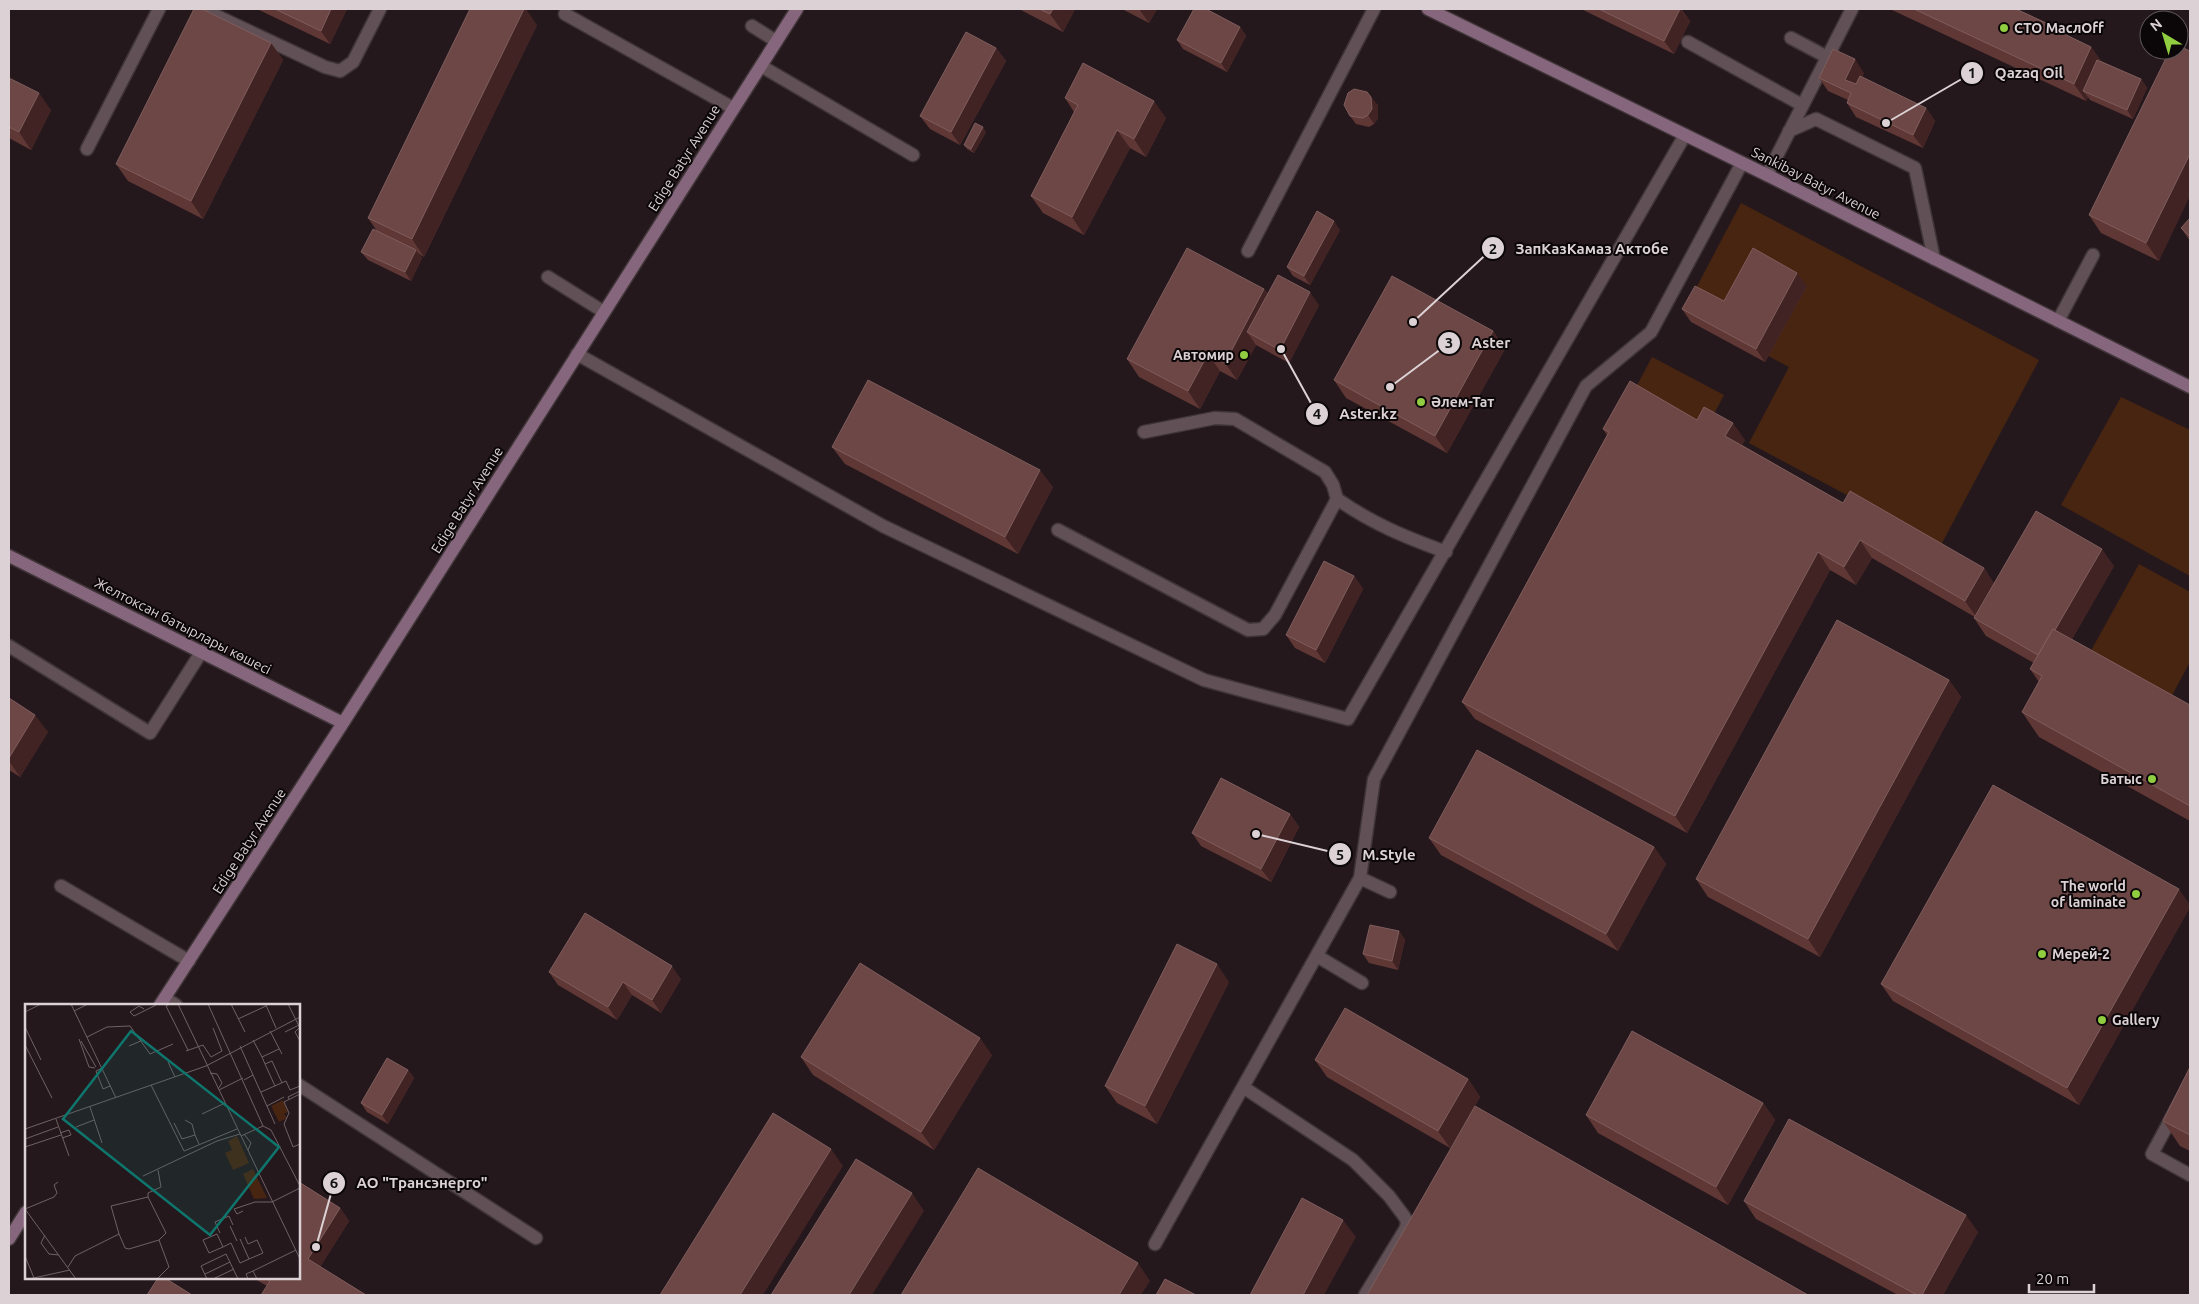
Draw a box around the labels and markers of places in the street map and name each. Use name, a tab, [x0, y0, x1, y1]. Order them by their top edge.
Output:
place label: СТО МаслOff	[2014, 20, 2104, 36]
marker: СТО МаслOff	[1998, 22, 2010, 34]
callout: Qazaq Oil	[1960, 58, 2073, 88]
callout: ЗапКазКамаз Актобе	[1480, 233, 1678, 263]
callout: Aster	[1437, 328, 1520, 358]
place label: Автомир	[1173, 347, 1234, 363]
marker: Автомир	[1238, 349, 1250, 361]
place label: Әлем-Тат	[1431, 394, 1494, 410]
marker: Әлем-Тат	[1415, 396, 1427, 408]
callout: Aster.kz	[1305, 399, 1407, 429]
place label: Батыс	[2100, 771, 2142, 787]
marker: Батыс	[2146, 773, 2158, 785]
callout: M.Style	[1327, 839, 1426, 869]
place label: The world of laminate	[2051, 878, 2126, 910]
marker: The world of laminate	[2130, 888, 2142, 900]
place label: Мерей-2	[2052, 946, 2110, 962]
marker: Мерей-2	[2036, 948, 2048, 960]
place label: Gallery	[2112, 1012, 2160, 1028]
marker: Gallery	[2096, 1014, 2108, 1026]
callout: АО "Трансэнерго"	[321, 1168, 497, 1198]

